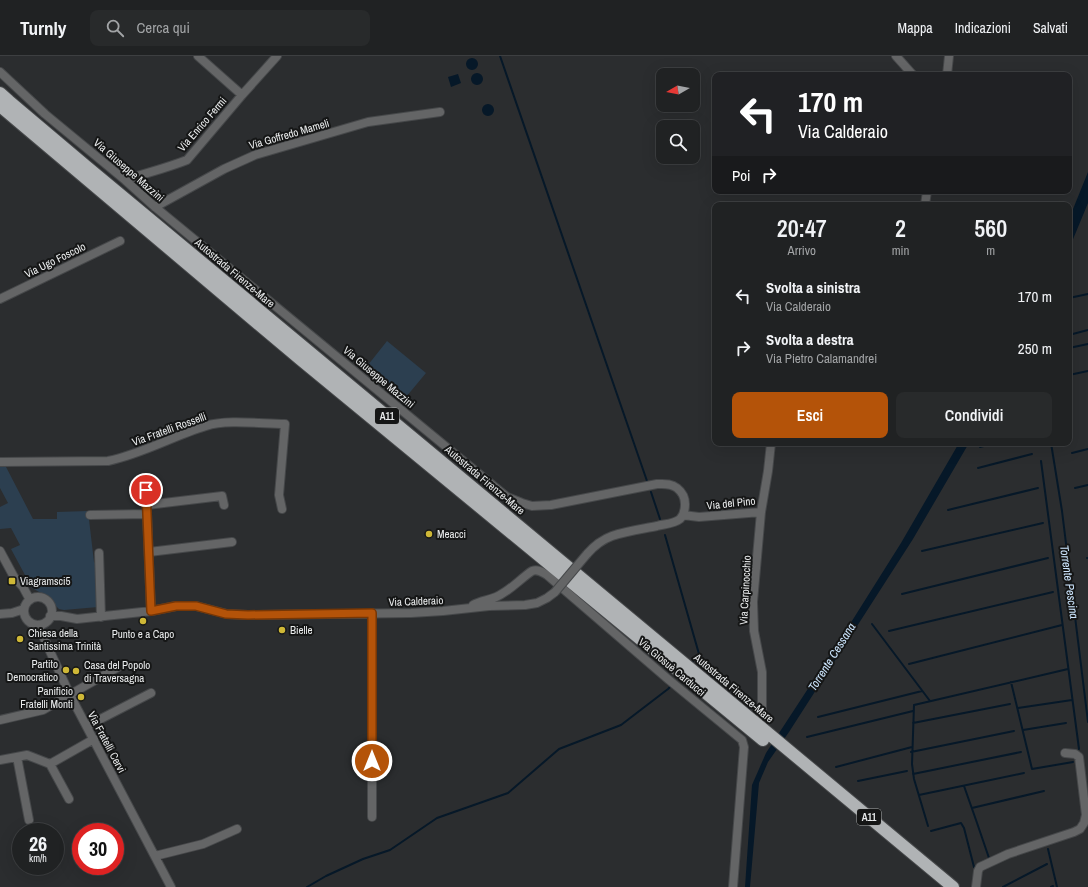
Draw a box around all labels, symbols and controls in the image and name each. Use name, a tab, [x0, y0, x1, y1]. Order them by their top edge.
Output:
search box	[90, 10, 370, 46]
text: Turnly	[20, 15, 66, 41]
icon: search	[104, 17, 126, 39]
text: Cerca qui	[136, 17, 190, 38]
text: Mappa	[898, 19, 933, 37]
text: Indicazioni	[955, 19, 1011, 37]
text: Salvati	[1033, 19, 1068, 37]
north arrow	[656, 68, 700, 112]
map controls	[656, 68, 700, 164]
text: 170 m	[798, 83, 863, 121]
icon: left	[732, 88, 784, 140]
street label: Via Enrico Fermi	[175, 94, 229, 154]
street label: Via Goffredo Mameli	[247, 116, 331, 152]
text: Via Calderaio	[798, 119, 888, 144]
button: search	[656, 120, 700, 164]
street label: Via Giuseppe Mazzini	[91, 135, 167, 205]
icon: right	[758, 164, 780, 186]
text: Poi	[732, 165, 750, 186]
text: 20:47	[777, 212, 827, 244]
text: 2	[895, 212, 906, 244]
text: 560	[974, 212, 1007, 244]
street label: Autostrada Firenze-Mare	[191, 235, 278, 311]
street label: Via Ugo Foscolo	[22, 239, 88, 281]
text: Arrivo	[788, 242, 816, 259]
text: min	[892, 242, 909, 259]
text: m	[986, 242, 995, 259]
text: Svolta a sinistra	[766, 277, 860, 298]
icon: left	[732, 285, 754, 307]
text: 170 m	[1018, 286, 1052, 307]
text: Via Calderaio	[766, 298, 831, 315]
text: Svolta a destra	[766, 329, 854, 350]
icon: right	[732, 337, 754, 359]
text: 250 m	[1018, 338, 1052, 359]
street label: Via Giuseppe Mazzini	[340, 343, 418, 411]
text: Via Pietro Calamandrei	[766, 350, 877, 367]
button: Esci	[732, 392, 888, 438]
button: Condividi	[896, 392, 1052, 438]
road number: A11	[375, 408, 399, 424]
street label: Via Fratelli Rosselli	[130, 409, 208, 449]
street label: Autostrada Firenze-Mare	[441, 442, 528, 518]
pin	[129, 473, 163, 507]
icon: arrive	[135, 479, 157, 501]
street label: Via del Pino	[706, 493, 756, 513]
place label: Meacci	[437, 527, 466, 541]
marker: Meacci	[424, 529, 434, 539]
water label: Torrente Pescina	[1056, 544, 1082, 620]
street label: Via Carpinocchio	[736, 555, 754, 625]
place label: Viagramsci5	[20, 574, 70, 588]
marker: Viagramsci5	[7, 576, 17, 586]
street label: Via Calderaio	[388, 593, 444, 609]
marker: Punto e a Capo	[138, 616, 148, 626]
water label: Torrente Cessana	[805, 619, 860, 694]
place label: Bielle	[290, 623, 313, 637]
marker: Bielle	[277, 625, 287, 635]
place label: Chiesa della Santissima Trinità	[28, 626, 101, 653]
place label: Punto e a Capo	[112, 627, 174, 641]
marker: Chiesa della Santissima Trinità	[15, 634, 25, 644]
street label: Via Giosuè Carducci	[635, 635, 709, 699]
street label: Autostrada Firenze-Mare	[690, 650, 777, 726]
place label: Partito Democratico	[7, 657, 58, 684]
place label: Casa del Popolo di Traversagna	[84, 658, 150, 685]
marker: Partito Democratico	[61, 665, 71, 675]
marker: Casa del Popolo di Traversagna	[71, 666, 81, 676]
place label: Panificio Fratelli Monti	[20, 684, 73, 711]
marker: Panificio Fratelli Monti	[76, 692, 86, 702]
street label: Via Fratelli Cervi	[85, 709, 129, 775]
position arrow	[351, 740, 393, 782]
road number: A11	[857, 809, 881, 825]
speed limit sign: 30	[72, 823, 124, 875]
text: 26	[29, 830, 47, 857]
text: km/h	[29, 852, 47, 865]

